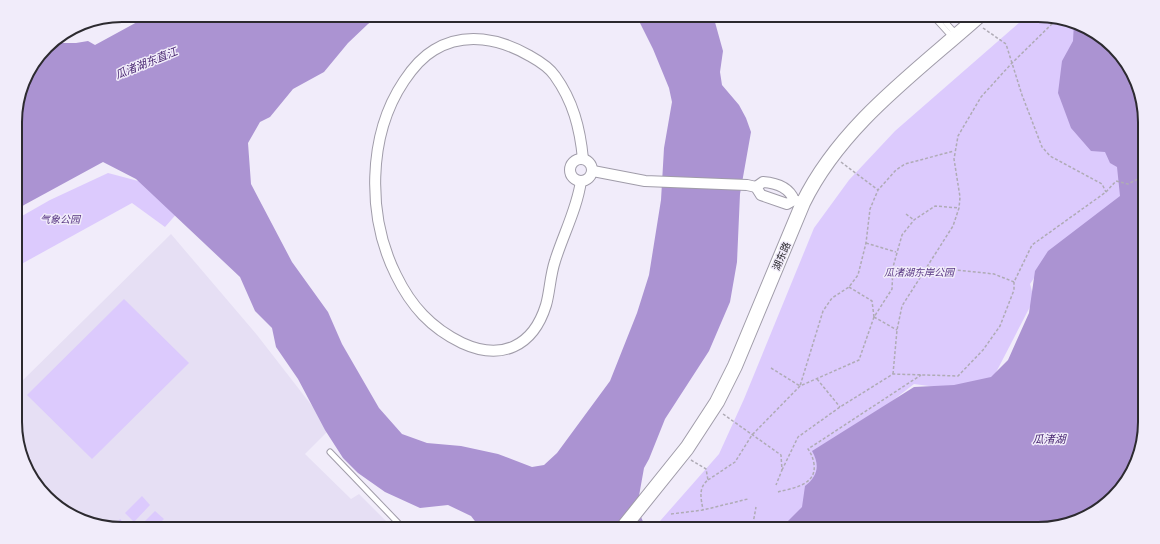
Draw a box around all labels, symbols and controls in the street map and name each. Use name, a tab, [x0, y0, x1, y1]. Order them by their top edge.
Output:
water label: 瓜渚湖东直江	[113, 44, 181, 83]
park label: 气象公园	[40, 213, 82, 226]
street label: 湖东路	[770, 240, 793, 273]
park label: 瓜渚湖东岸公园	[884, 266, 956, 279]
water label: 瓜渚湖	[1033, 432, 1067, 447]

